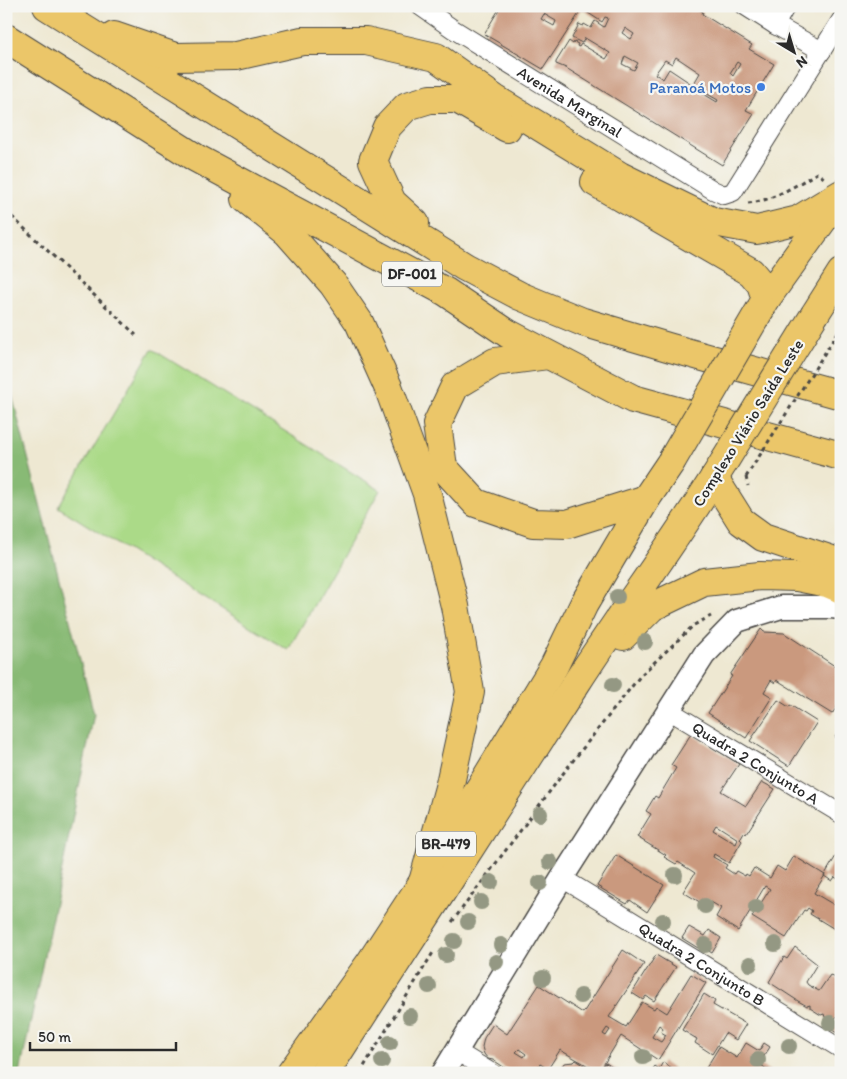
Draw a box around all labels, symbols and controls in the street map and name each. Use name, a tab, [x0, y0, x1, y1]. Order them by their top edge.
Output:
north arrow	[770, 28, 820, 78]
text: N	[793, 52, 811, 71]
street label: Avenida Marginal	[514, 62, 626, 141]
place label: Paranoá Motos	[649, 78, 751, 97]
marker: Paranoá Motos	[755, 81, 767, 93]
road number: DF-001	[382, 262, 442, 286]
street label: Complexo Viário Saída Leste	[689, 336, 807, 510]
street label: Quadra 2 Conjunto A	[689, 717, 822, 808]
road number: BR-479	[416, 832, 476, 856]
street label: Quadra 2 Conjunto B	[635, 918, 768, 1010]
scale bar	[30, 1019, 176, 1051]
text: 50 m	[38, 1028, 71, 1046]

